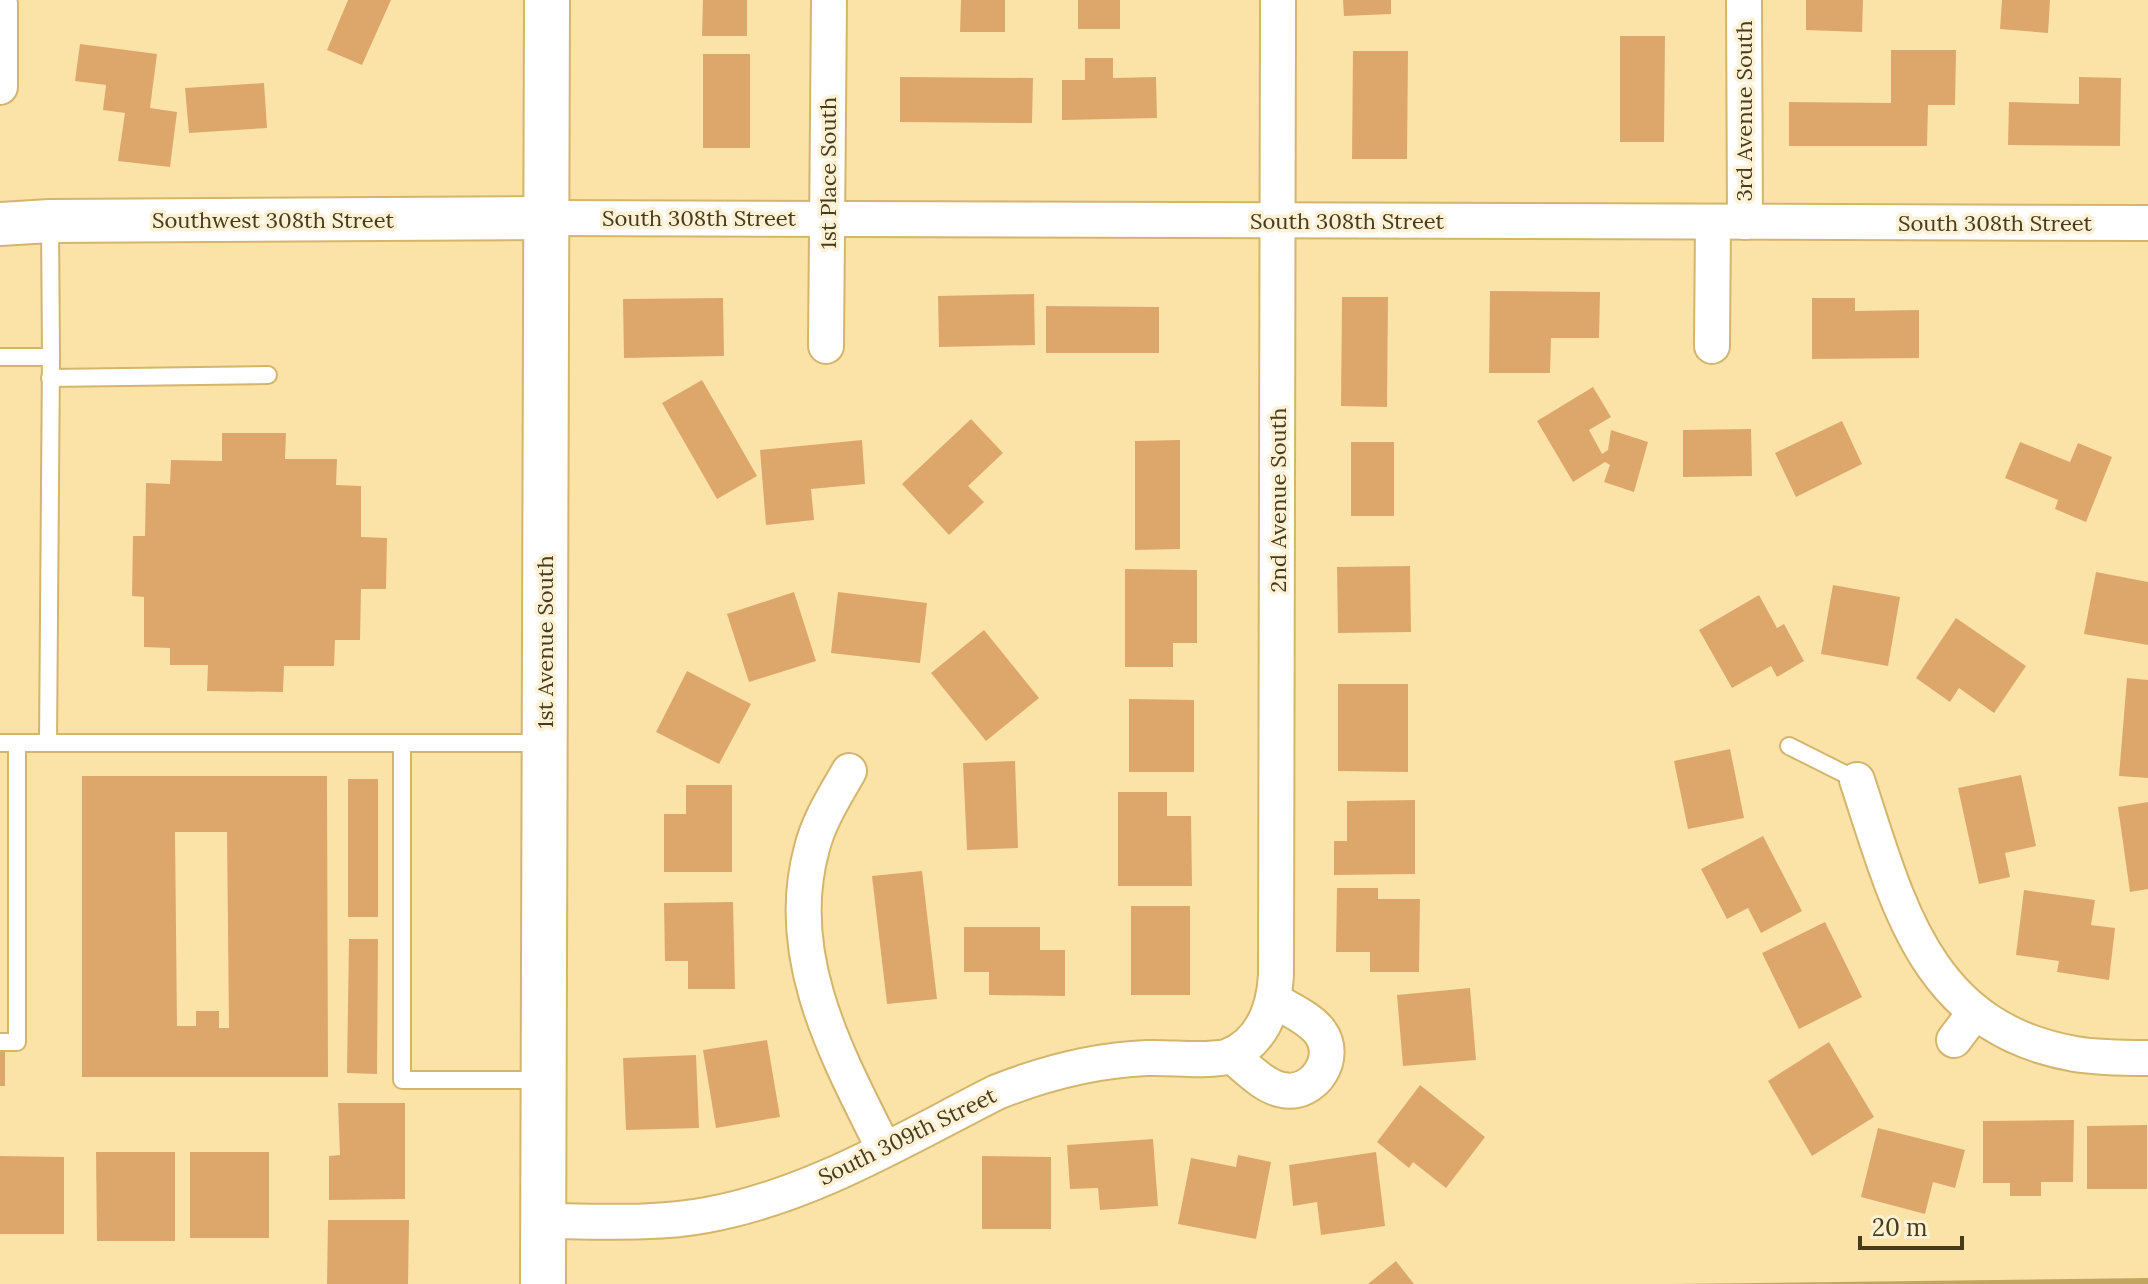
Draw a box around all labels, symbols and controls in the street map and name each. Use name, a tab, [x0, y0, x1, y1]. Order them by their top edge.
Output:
street label: 3rd Avenue South	[1730, 20, 1758, 202]
street label: 1st Place South	[814, 97, 842, 249]
street label: South 308th Street	[602, 204, 797, 232]
street label: Southwest 308th Street	[152, 206, 394, 234]
street label: South 308th Street	[1250, 207, 1445, 235]
street label: South 308th Street	[1898, 209, 2093, 237]
street label: 2nd Avenue South	[1264, 408, 1292, 592]
street label: 1st Avenue South	[531, 555, 559, 729]
street label: South 309th Street	[813, 1081, 1001, 1191]
scale bar	[1860, 1200, 1962, 1250]
text: 20 m	[1872, 1212, 1928, 1243]

